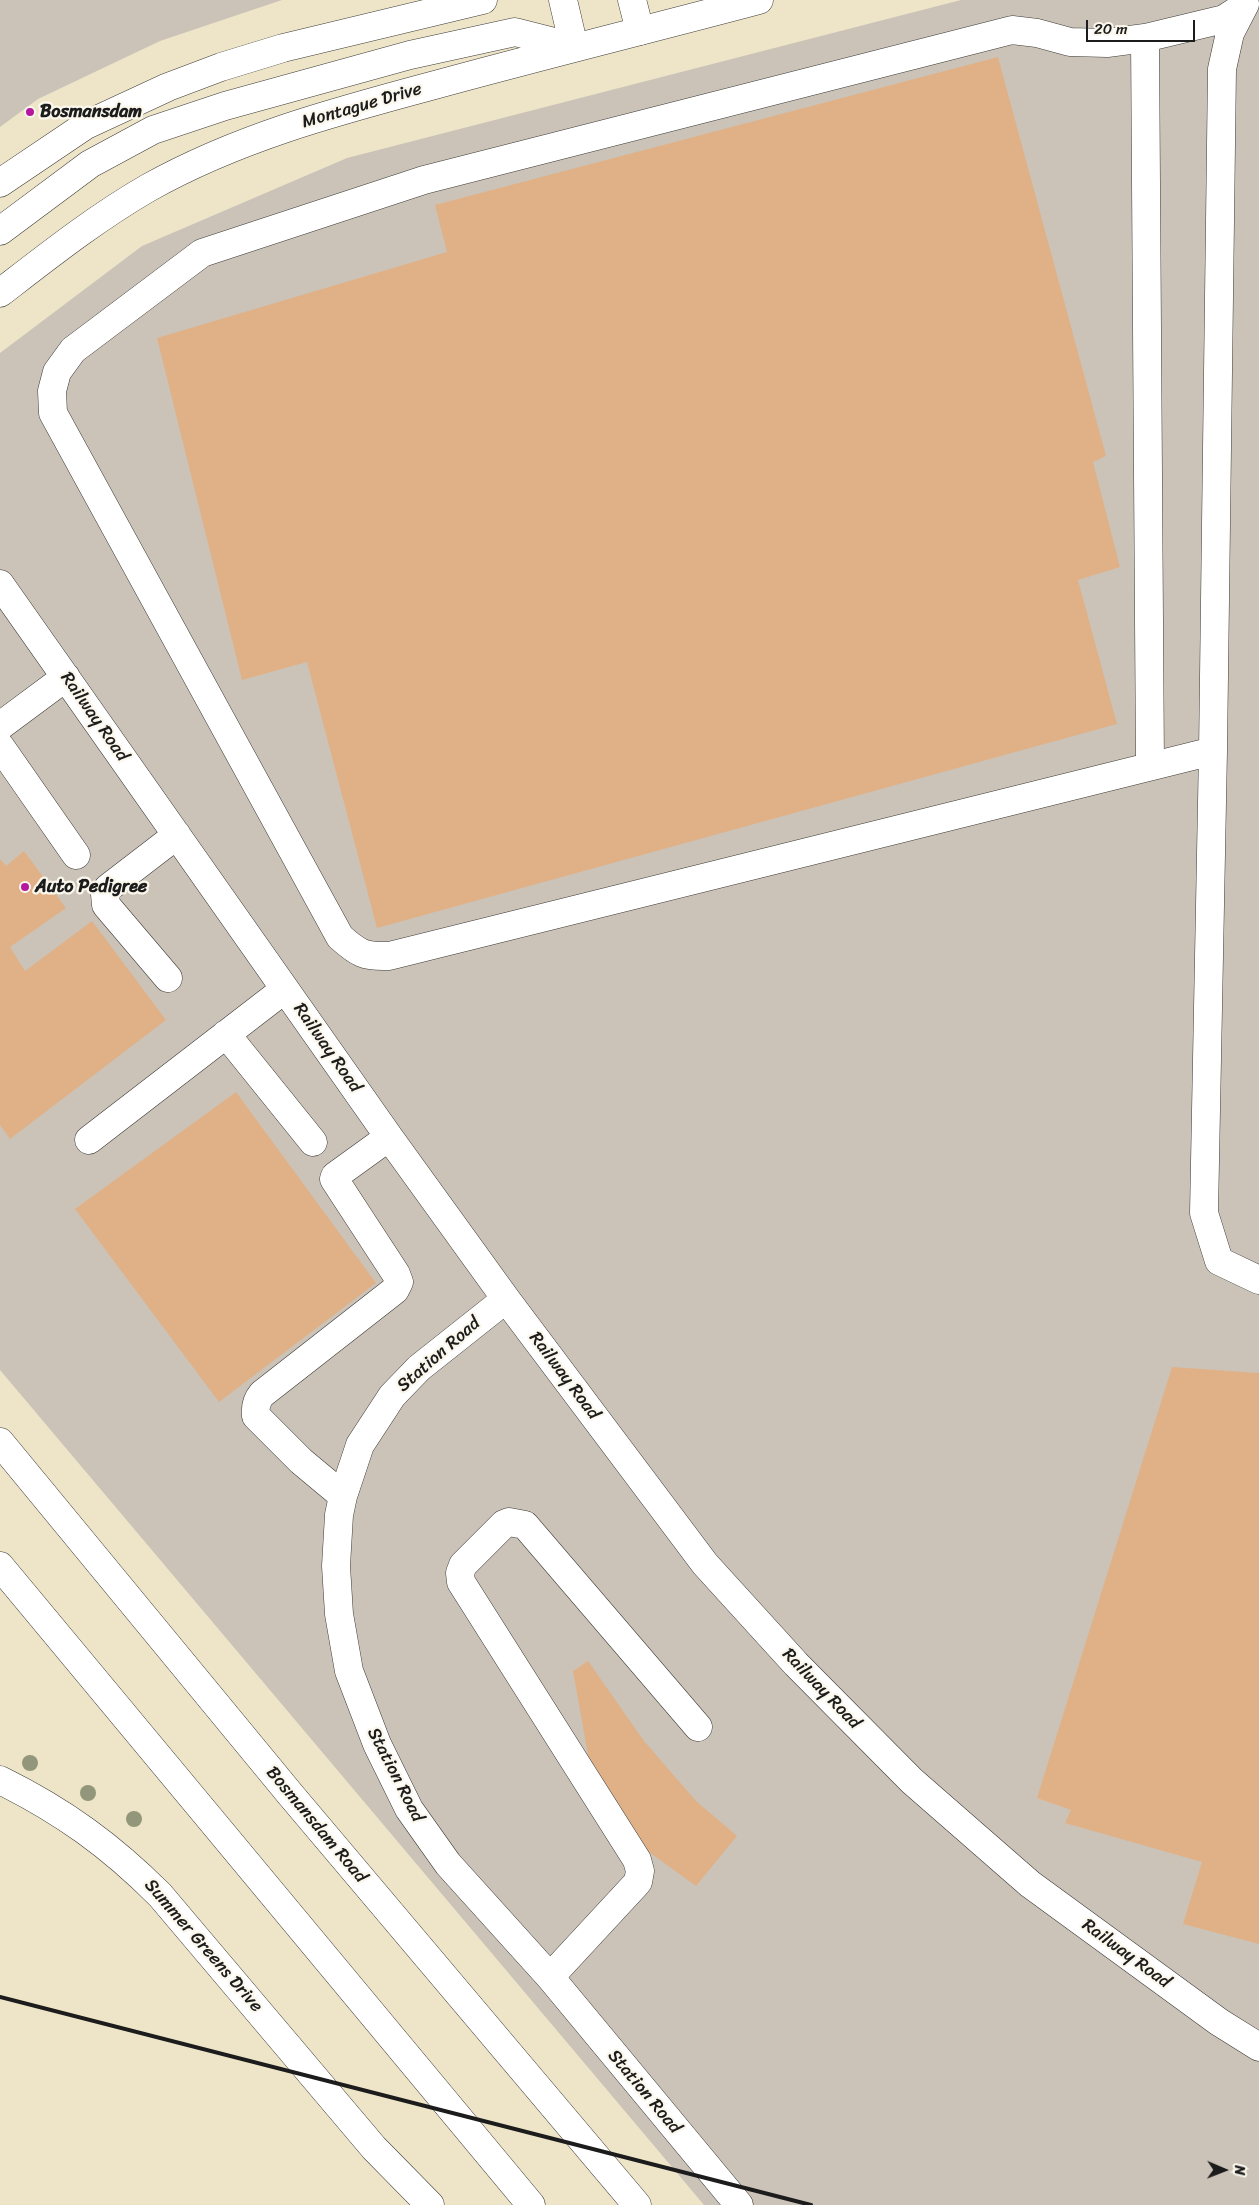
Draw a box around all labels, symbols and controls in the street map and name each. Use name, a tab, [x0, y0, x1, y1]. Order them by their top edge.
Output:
scale bar	[1089, 10, 1198, 42]
text: 20 m	[1094, 16, 1128, 42]
street label: Montague Drive	[300, 79, 424, 133]
place label: Bosmansdam	[40, 101, 142, 123]
marker: Bosmansdam	[24, 106, 36, 118]
street label: Railway Road	[55, 668, 133, 766]
place label: Auto Pedigree	[35, 876, 147, 898]
marker: Auto Pedigree	[19, 881, 31, 893]
street label: Railway Road	[288, 999, 366, 1097]
street label: Station Road	[393, 1313, 485, 1397]
street label: Railway Road	[524, 1328, 604, 1424]
street label: Railway Road	[777, 1644, 865, 1734]
street label: Station Road	[362, 1724, 428, 1826]
street label: Bosmansdam Road	[261, 1762, 371, 1888]
street label: Summer Greens Drive	[139, 1875, 267, 2017]
street label: Railway Road	[1078, 1915, 1174, 1993]
street label: Station Road	[603, 2046, 685, 2138]
north arrow	[1199, 2145, 1249, 2195]
text: N	[1227, 2165, 1252, 2175]

